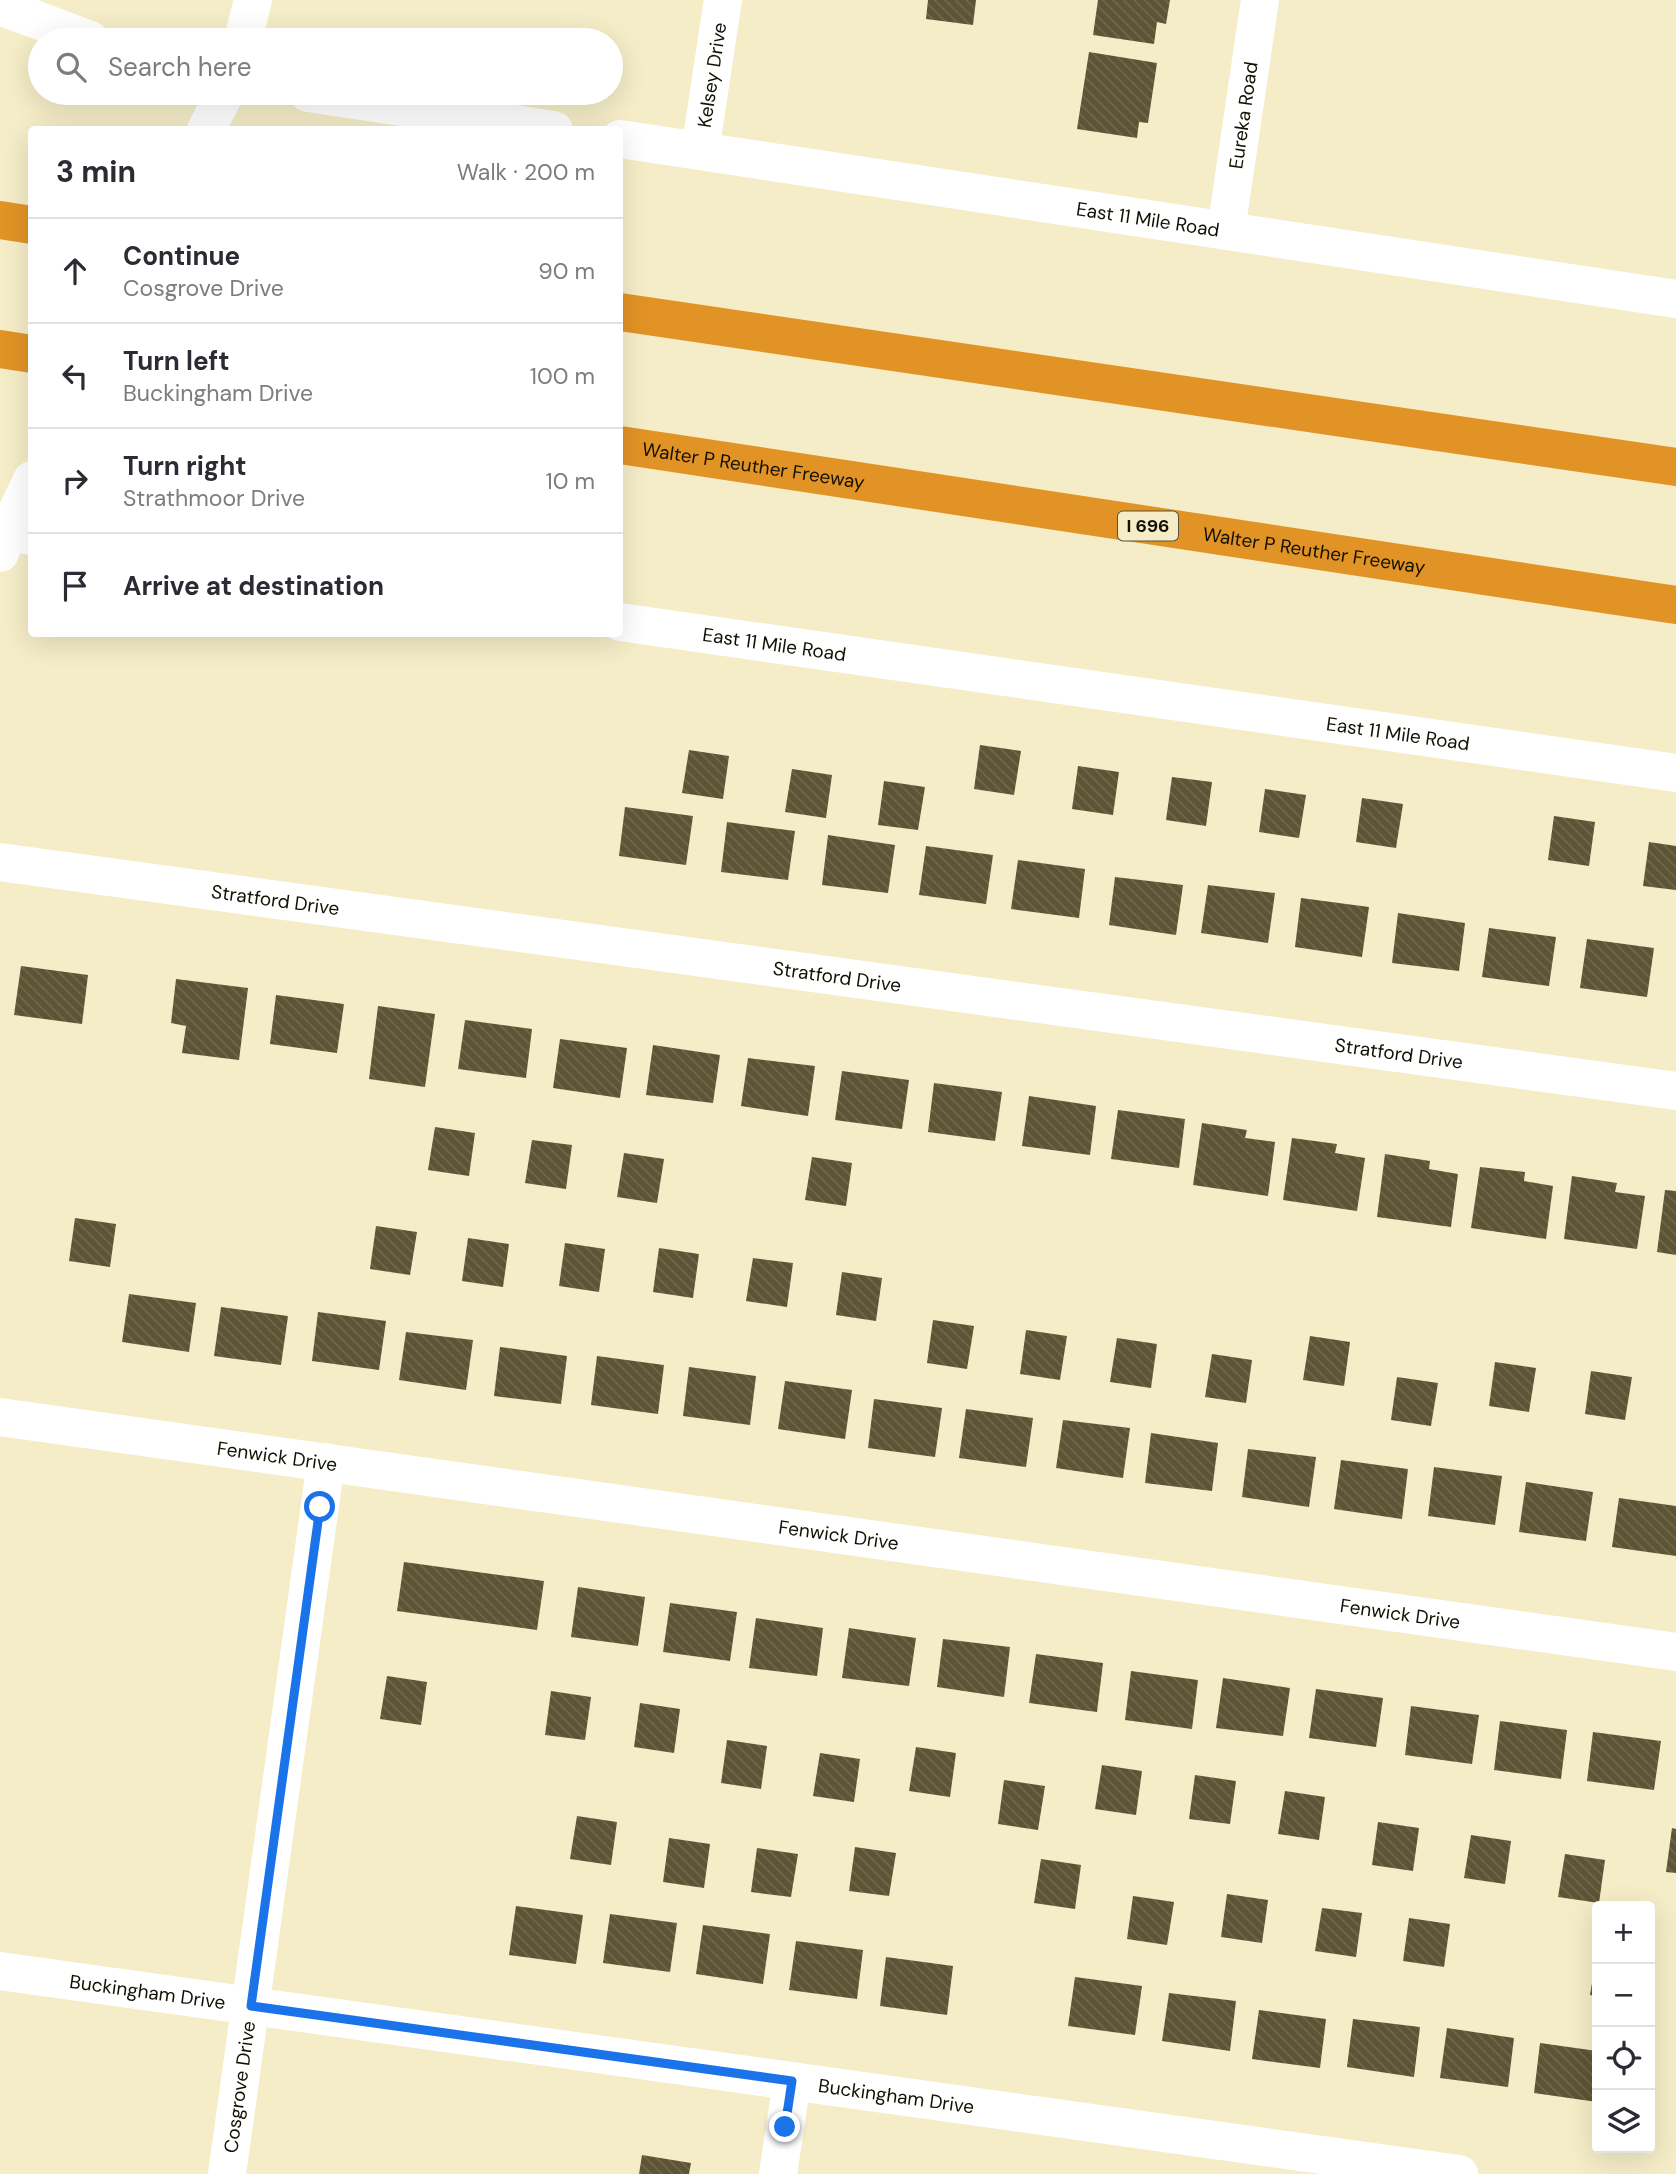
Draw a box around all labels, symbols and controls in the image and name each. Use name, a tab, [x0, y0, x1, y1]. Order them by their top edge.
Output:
street label: Kelsey Drive	[691, 21, 732, 129]
search box	[28, 28, 623, 105]
icon: search	[52, 48, 90, 86]
text: Search here	[108, 50, 251, 84]
street label: Eureka Road	[1223, 60, 1263, 171]
text: 3 min	[56, 152, 136, 191]
text: Walk · 200 m	[457, 157, 595, 187]
street label: East 11 Mile Road	[1075, 196, 1221, 242]
text: Continue	[123, 239, 240, 273]
icon: ahead	[56, 252, 94, 290]
text: 90 m	[538, 256, 595, 286]
text: Cosgrove Drive	[123, 273, 284, 303]
text: Turn left	[123, 344, 230, 378]
icon: left	[56, 357, 94, 395]
text: 100 m	[530, 361, 595, 391]
text: Buckingham Drive	[123, 378, 313, 408]
street label: Walter P Reuther Freeway	[640, 436, 867, 494]
text: Turn right	[123, 449, 247, 483]
icon: right	[56, 462, 94, 500]
text: 10 m	[545, 466, 595, 496]
text: Strathmoor Drive	[123, 483, 305, 513]
road number: I 696	[1118, 512, 1178, 540]
street label: Walter P Reuther Freeway	[1201, 521, 1427, 579]
icon: arrive	[56, 567, 94, 605]
text: Arrive at destination	[123, 569, 384, 603]
street label: East 11 Mile Road	[701, 621, 848, 667]
street label: East 11 Mile Road	[1325, 711, 1471, 756]
street label: Stratford Drive	[210, 879, 341, 921]
street label: Stratford Drive	[772, 955, 903, 998]
street label: Stratford Drive	[1333, 1032, 1465, 1074]
street label: Fenwick Drive	[216, 1435, 339, 1477]
route start	[304, 1491, 335, 1522]
street label: Fenwick Drive	[777, 1514, 900, 1555]
street label: Fenwick Drive	[1339, 1593, 1462, 1634]
map controls	[1592, 1901, 1655, 2153]
button: +	[1592, 1901, 1655, 1964]
button: −	[1592, 1964, 1655, 2027]
street label: Buckingham Drive	[68, 1968, 227, 2015]
street label: Cosgrove Drive	[218, 2019, 261, 2154]
button: locate	[1592, 2027, 1655, 2090]
street label: Buckingham Drive	[817, 2073, 976, 2119]
button: layers	[1592, 2090, 1655, 2153]
route end	[769, 2111, 800, 2142]

